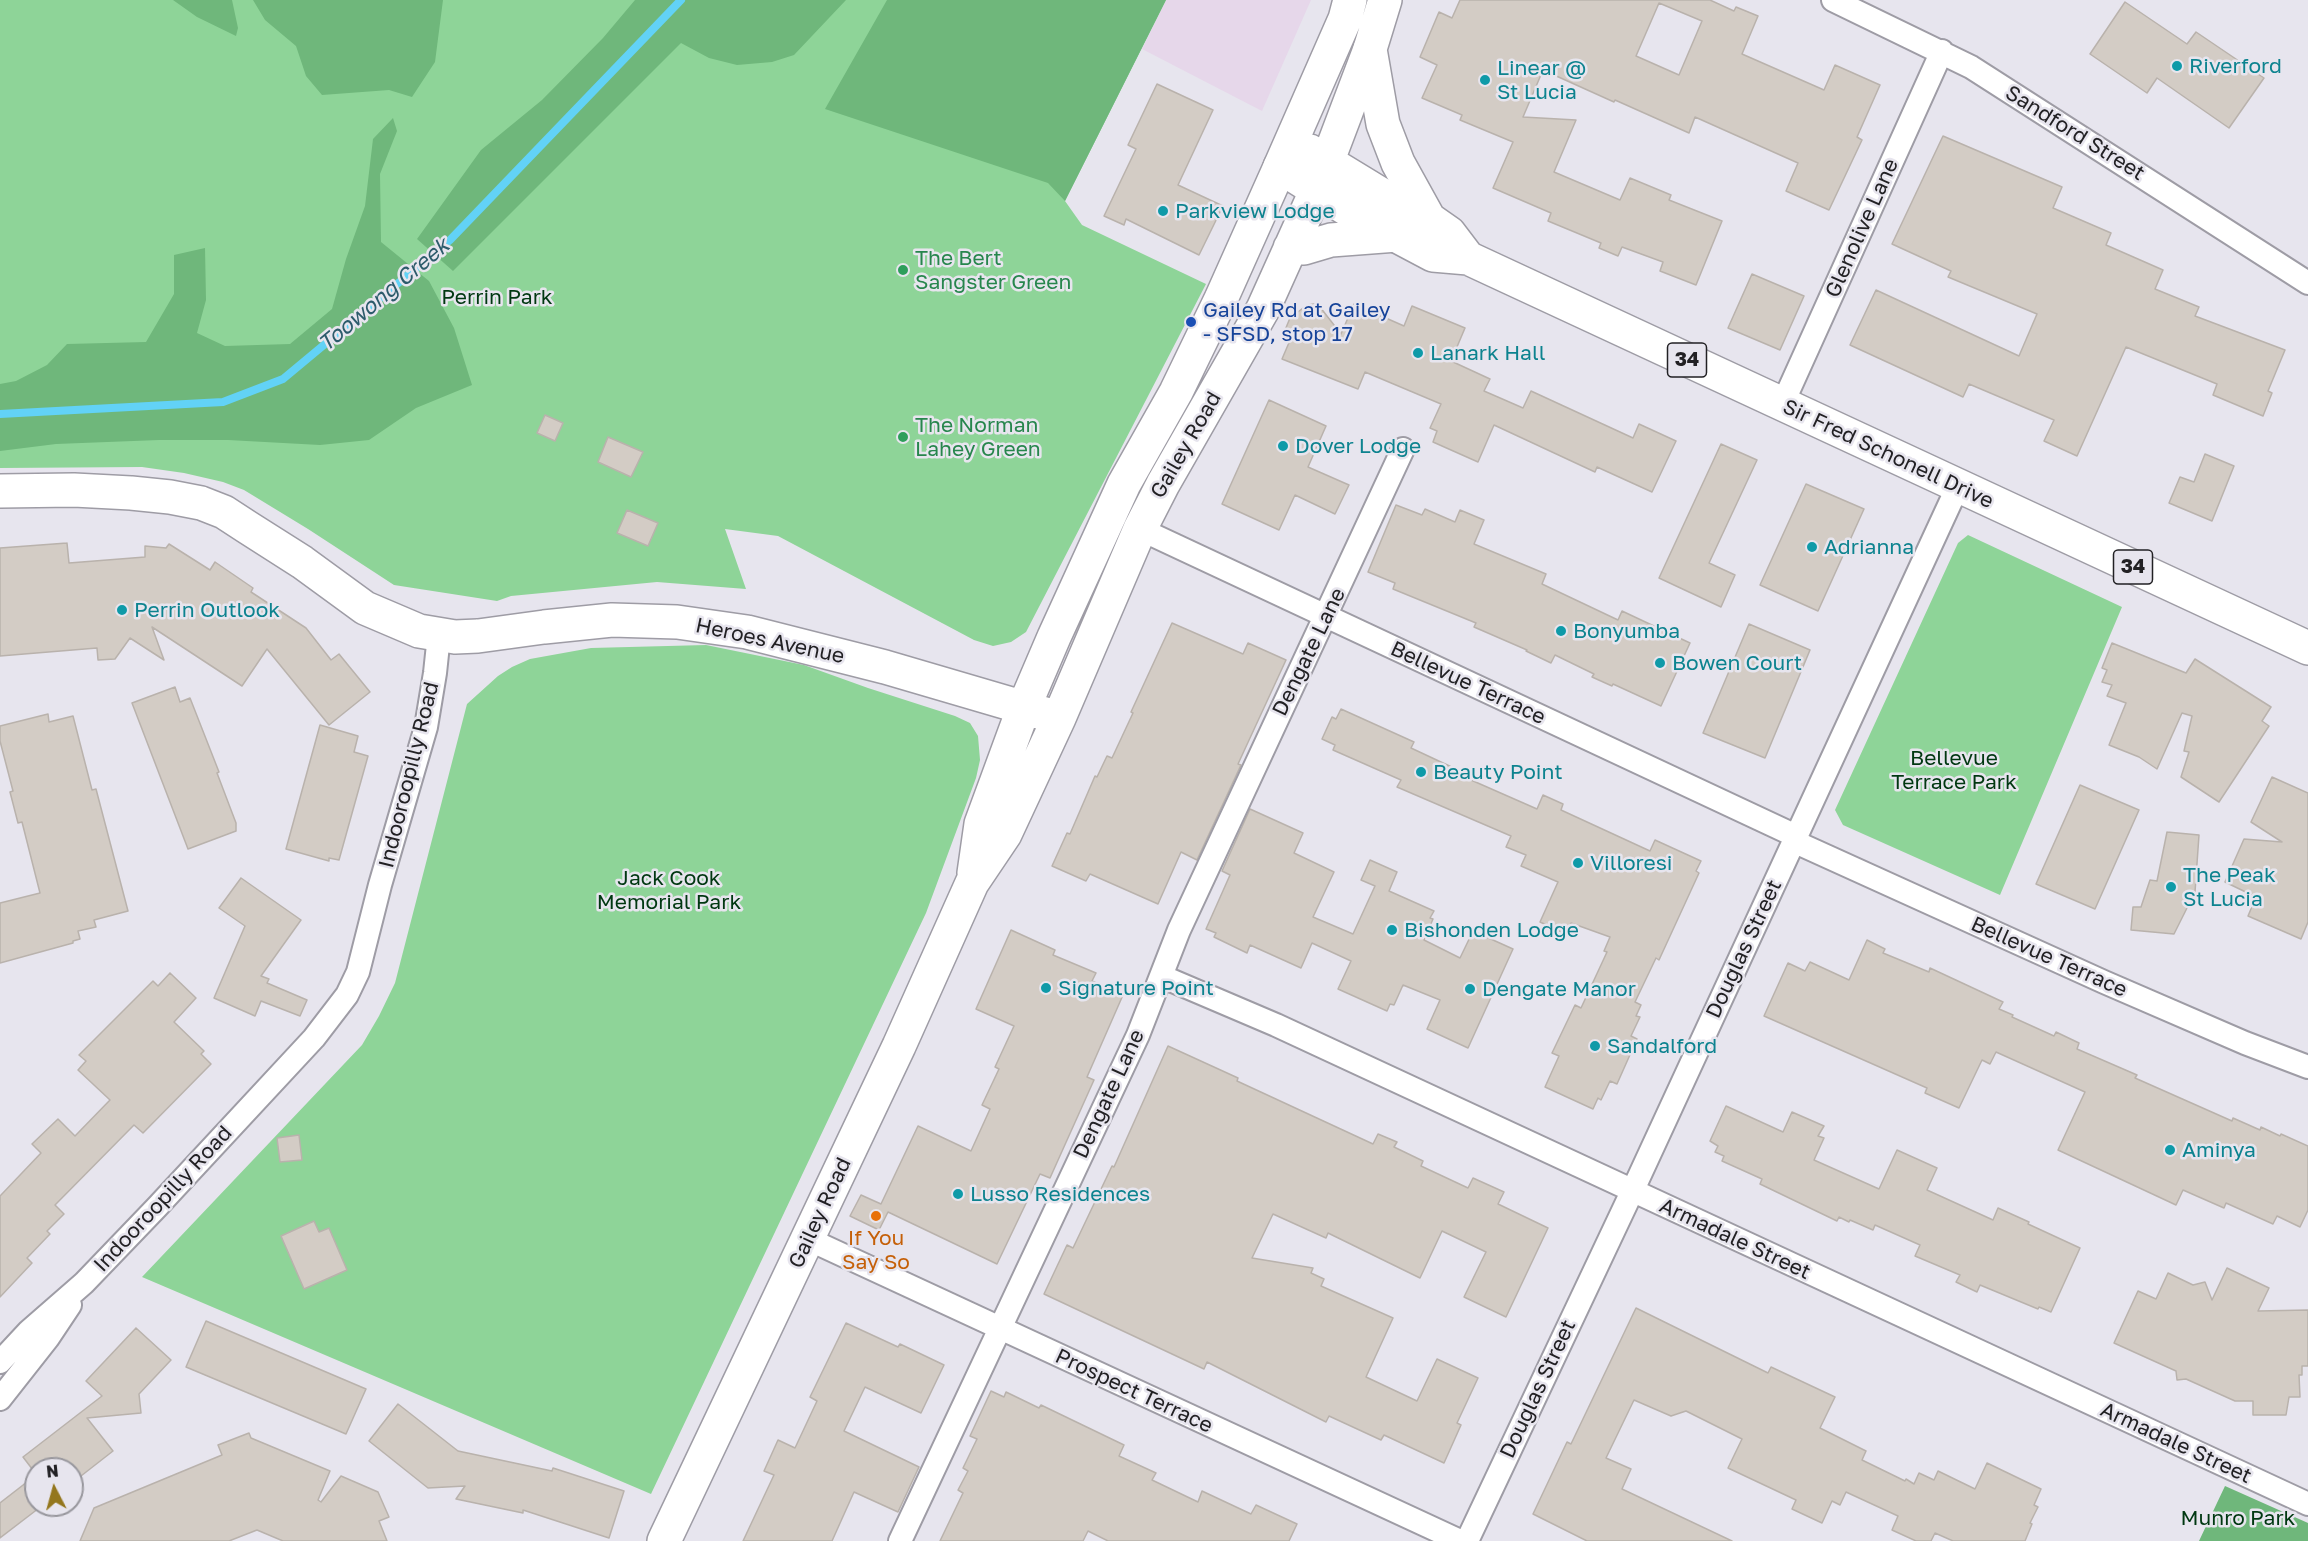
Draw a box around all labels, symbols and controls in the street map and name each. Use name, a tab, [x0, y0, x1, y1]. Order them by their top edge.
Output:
place label: Riverford	[2189, 53, 2282, 79]
place label: Linear @ St Lucia	[1497, 55, 1586, 105]
marker: Riverford	[2170, 59, 2184, 73]
marker: Linear @ St Lucia	[1478, 73, 1492, 87]
street label: Sandford Street	[2001, 80, 2149, 186]
street label: Glenolive Lane	[1820, 155, 1904, 301]
place label: Parkview Lodge	[1175, 198, 1335, 224]
marker: Parkview Lodge	[1156, 204, 1170, 218]
water label: Toowong Creek	[313, 233, 455, 357]
place label: The Bert Sangster Green	[915, 245, 1071, 295]
marker: The Bert Sangster Green	[896, 263, 910, 277]
park label: Perrin Park	[441, 284, 553, 310]
place label: Gailey Rd at Gailey - SFSD, stop 17	[1203, 297, 1390, 347]
marker: Gailey Rd at Gailey - SFSD, stop 17	[1184, 315, 1198, 329]
place label: Lanark Hall	[1430, 340, 1545, 366]
road number: 34	[1668, 343, 1706, 377]
marker: Lanark Hall	[1411, 346, 1425, 360]
street label: Gailey Road	[1145, 387, 1227, 503]
street label: Sir Fred Schonell Drive	[1779, 394, 1997, 514]
place label: The Norman Lahey Green	[915, 412, 1041, 462]
marker: The Norman Lahey Green	[896, 430, 910, 444]
place label: Dover Lodge	[1295, 433, 1421, 459]
marker: Dover Lodge	[1276, 439, 1290, 453]
place label: Adrianna	[1824, 534, 1914, 560]
marker: Adrianna	[1805, 540, 1819, 554]
road number: 34	[2114, 550, 2152, 584]
street label: Dengate Lane	[1267, 584, 1351, 720]
place label: Perrin Outlook	[134, 597, 280, 623]
marker: Perrin Outlook	[115, 603, 129, 617]
street label: Heroes Avenue	[693, 613, 847, 669]
place label: Bonyumba	[1573, 618, 1680, 644]
marker: Bonyumba	[1554, 624, 1568, 638]
street label: Bellevue Terrace	[1386, 636, 1550, 730]
place label: Bowen Court	[1672, 650, 1802, 676]
marker: Bowen Court	[1653, 656, 1667, 670]
street label: Indooroopilly Road	[374, 679, 444, 871]
park label: Bellevue Terrace Park	[1891, 745, 2017, 795]
place label: Beauty Point	[1433, 759, 1563, 785]
marker: Beauty Point	[1414, 765, 1428, 779]
place label: Villoresi	[1590, 850, 1672, 876]
marker: Villoresi	[1571, 856, 1585, 870]
place label: The Peak St Lucia	[2183, 862, 2276, 912]
park label: Jack Cook Memorial Park	[597, 865, 741, 915]
street label: Douglas Street	[1701, 876, 1787, 1022]
marker: The Peak St Lucia	[2164, 880, 2178, 894]
street label: Bellevue Terrace	[1967, 911, 2131, 1003]
place label: Bishonden Lodge	[1404, 917, 1579, 943]
marker: Bishonden Lodge	[1385, 923, 1399, 937]
place label: Signature Point	[1058, 975, 1214, 1001]
place label: Dengate Manor	[1482, 976, 1636, 1002]
marker: Signature Point	[1039, 981, 1053, 995]
marker: Dengate Manor	[1463, 982, 1477, 996]
street label: Dengate Lane	[1068, 1026, 1150, 1162]
place label: Sandalford	[1607, 1033, 1717, 1059]
marker: Sandalford	[1588, 1039, 1602, 1053]
street label: Indooroopilly Road	[89, 1121, 237, 1277]
place label: Aminya	[2182, 1137, 2256, 1163]
marker: Aminya	[2163, 1143, 2177, 1157]
street label: Gailey Road	[783, 1154, 857, 1272]
place label: Lusso Residences	[970, 1181, 1150, 1207]
marker: Lusso Residences	[951, 1187, 965, 1201]
street label: Armadale Street	[1656, 1193, 1814, 1285]
marker: If You Say So	[869, 1209, 883, 1223]
place label: If You Say So	[842, 1225, 910, 1275]
street label: Douglas Street	[1495, 1316, 1581, 1462]
street label: Prospect Terrace	[1051, 1344, 1217, 1438]
street label: Armadale Street	[2097, 1397, 2255, 1489]
north arrow	[24, 1457, 84, 1517]
text: N	[45, 1461, 59, 1482]
park label: Munro Park	[2181, 1505, 2295, 1531]

